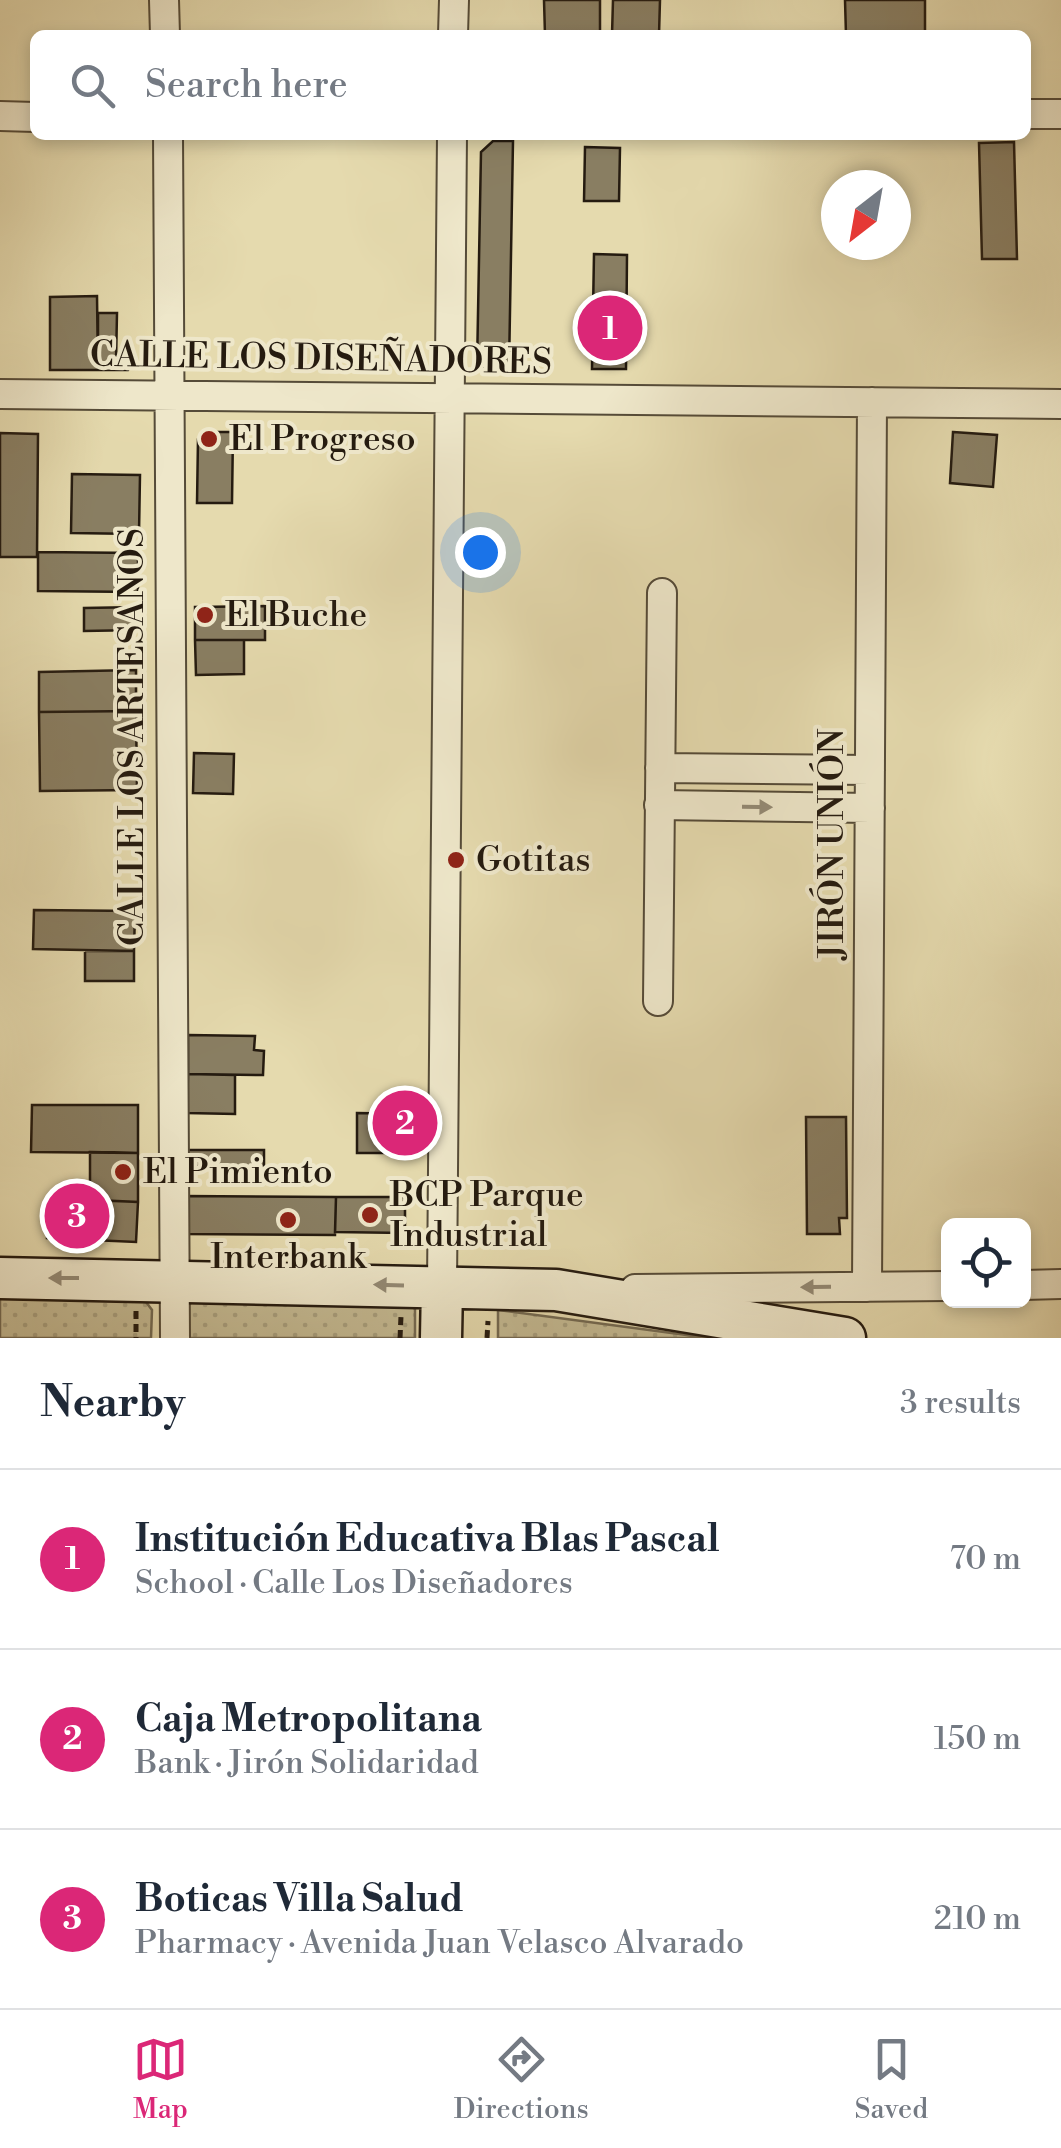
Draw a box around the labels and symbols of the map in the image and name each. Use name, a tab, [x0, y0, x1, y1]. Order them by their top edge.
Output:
north arrow	[821, 170, 911, 260]
pin: 1	[578, 290, 642, 366]
street label: CALLE LOS DISEÑADORES	[90, 331, 553, 385]
place label: El Progreso	[229, 418, 416, 461]
marker: El Progreso	[198, 428, 220, 450]
your location	[455, 527, 506, 578]
street label: CALLE LOS ARTESANOS	[111, 528, 154, 946]
place label: El Buche	[225, 594, 367, 637]
marker: El Buche	[194, 604, 216, 626]
street label: JIRÓN UNIÓN	[809, 728, 854, 962]
one-way arrow	[741, 799, 773, 815]
place label: Gotitas	[476, 839, 591, 882]
marker: Gotitas	[445, 849, 467, 871]
pin: 2	[372, 1086, 438, 1160]
place label: El Pimiento	[143, 1151, 333, 1194]
marker: El Pimiento	[112, 1161, 134, 1183]
place label: BCP Parque Industrial	[389, 1174, 584, 1257]
pin: 3	[44, 1178, 110, 1254]
marker: BCP Parque Industrial	[359, 1204, 381, 1226]
marker: Interbank	[277, 1209, 299, 1231]
place label: Interbank	[210, 1236, 367, 1279]
one-way arrow	[47, 1270, 79, 1286]
one-way arrow	[372, 1276, 404, 1292]
one-way arrow	[800, 1279, 832, 1295]

